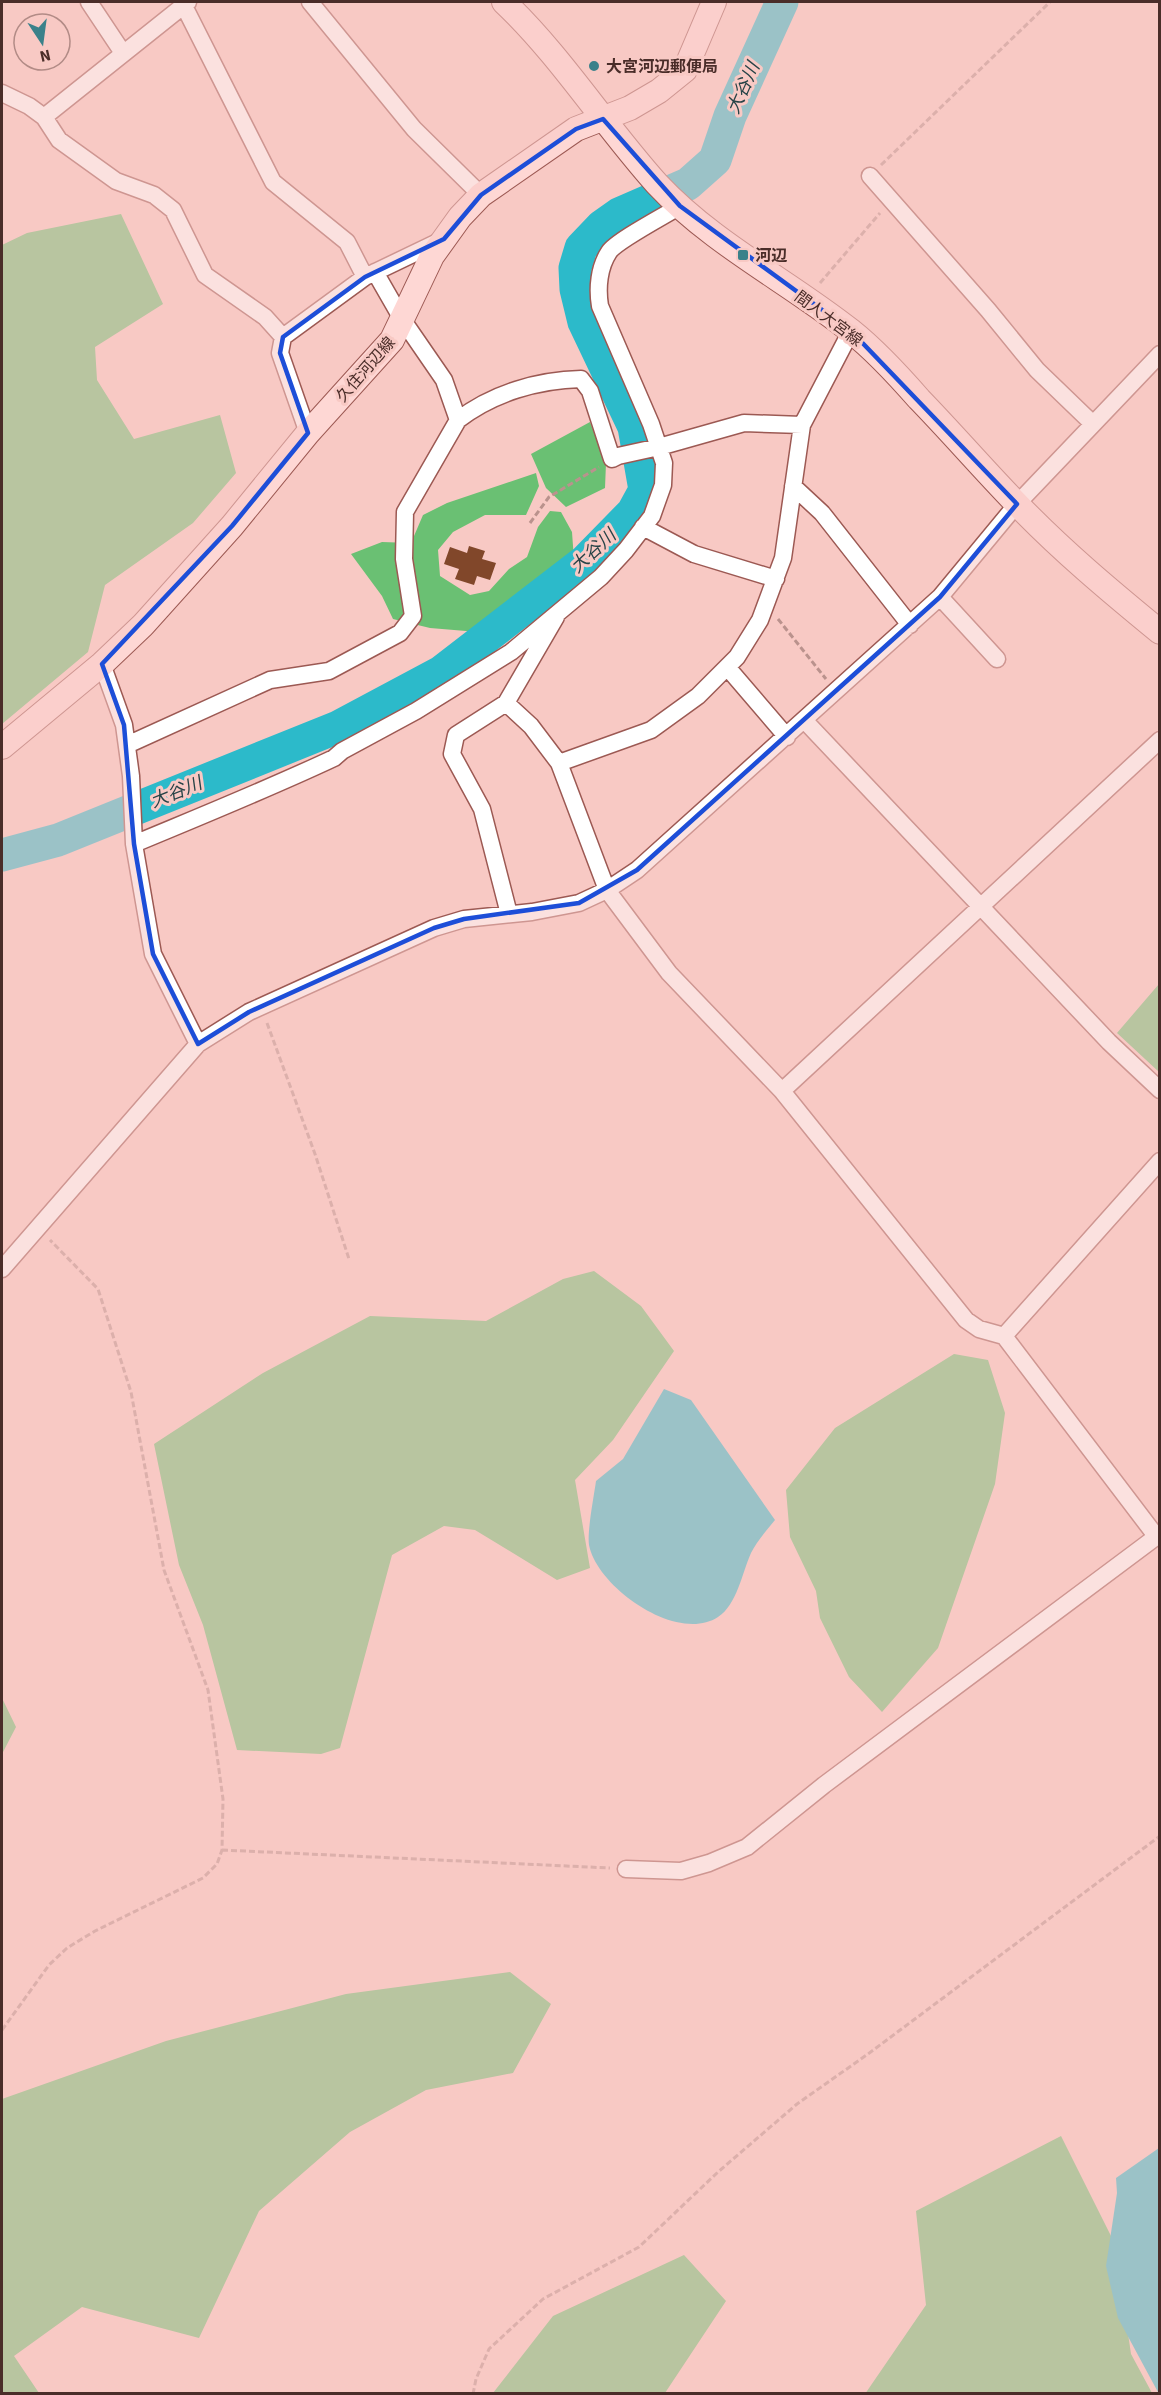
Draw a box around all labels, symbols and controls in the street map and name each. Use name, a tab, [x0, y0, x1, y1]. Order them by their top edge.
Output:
north arrow	[12, 12, 72, 72]
text: N	[37, 44, 53, 68]
place label: 大宮河辺郵便局	[606, 56, 718, 78]
water label: 大谷川	[721, 57, 767, 118]
marker: 大宮河辺郵便局	[587, 59, 601, 73]
place label: 河辺	[755, 245, 788, 267]
marker: 河辺	[736, 248, 750, 262]
street label: 間人大宮線	[790, 286, 867, 352]
street label: 久住河辺線	[331, 332, 400, 407]
water label: 大谷川	[565, 522, 623, 579]
water label: 大谷川	[146, 770, 208, 814]

